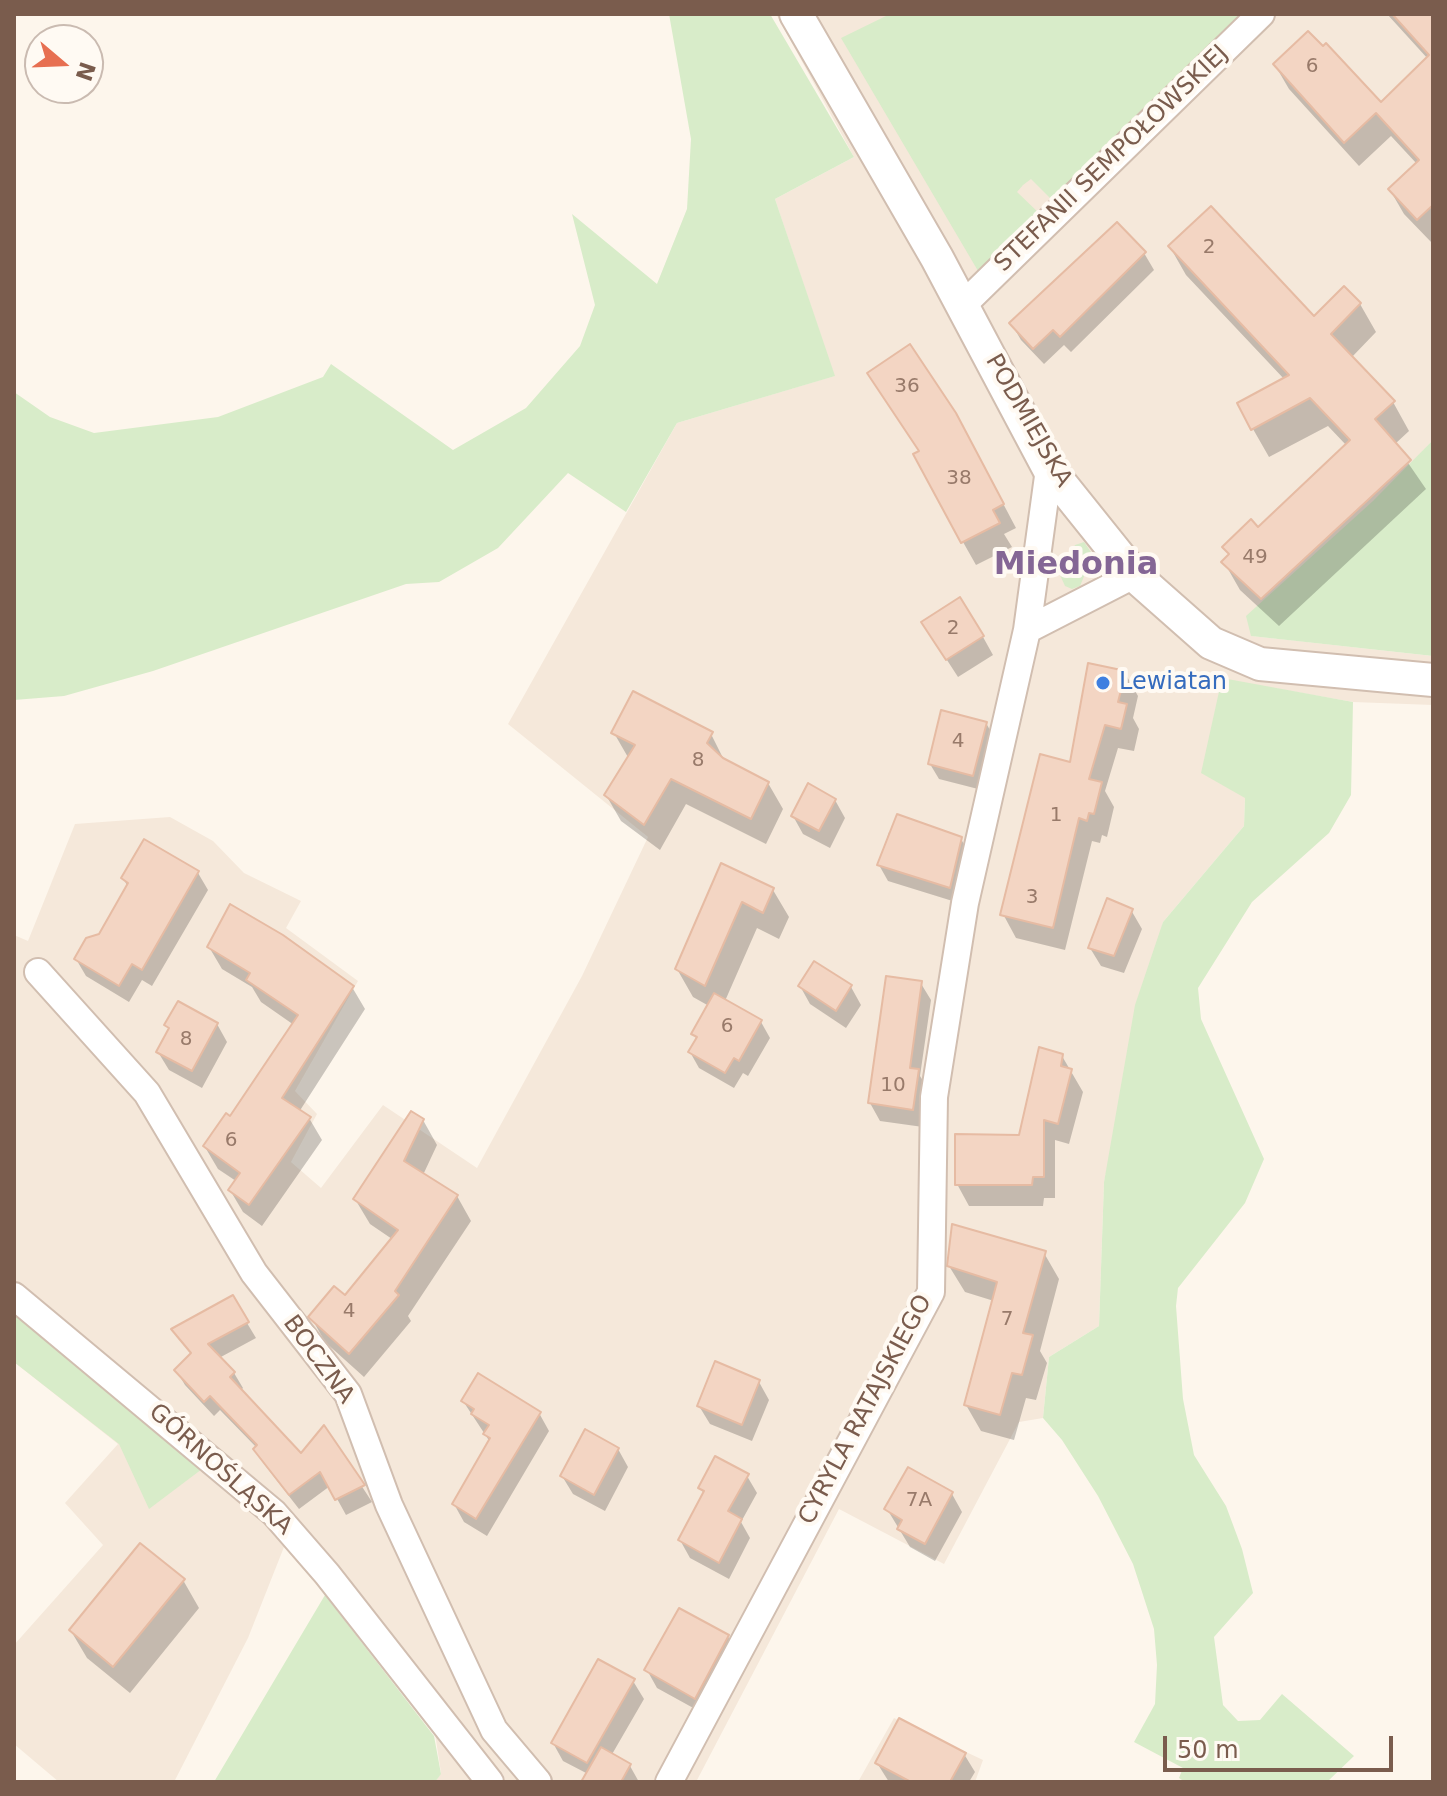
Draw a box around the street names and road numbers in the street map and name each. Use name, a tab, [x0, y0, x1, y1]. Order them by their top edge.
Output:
street label: STEFANII SEMPOŁOWSKIEJ	[989, 40, 1235, 278]
street label: PODMIEJSKA	[978, 349, 1078, 493]
street label: CYRYLA RATAJSKIEGO	[793, 1290, 939, 1530]
street label: BOCZNA	[276, 1310, 360, 1410]
street label: GÓRNOŚLĄSKA	[142, 1398, 298, 1542]

